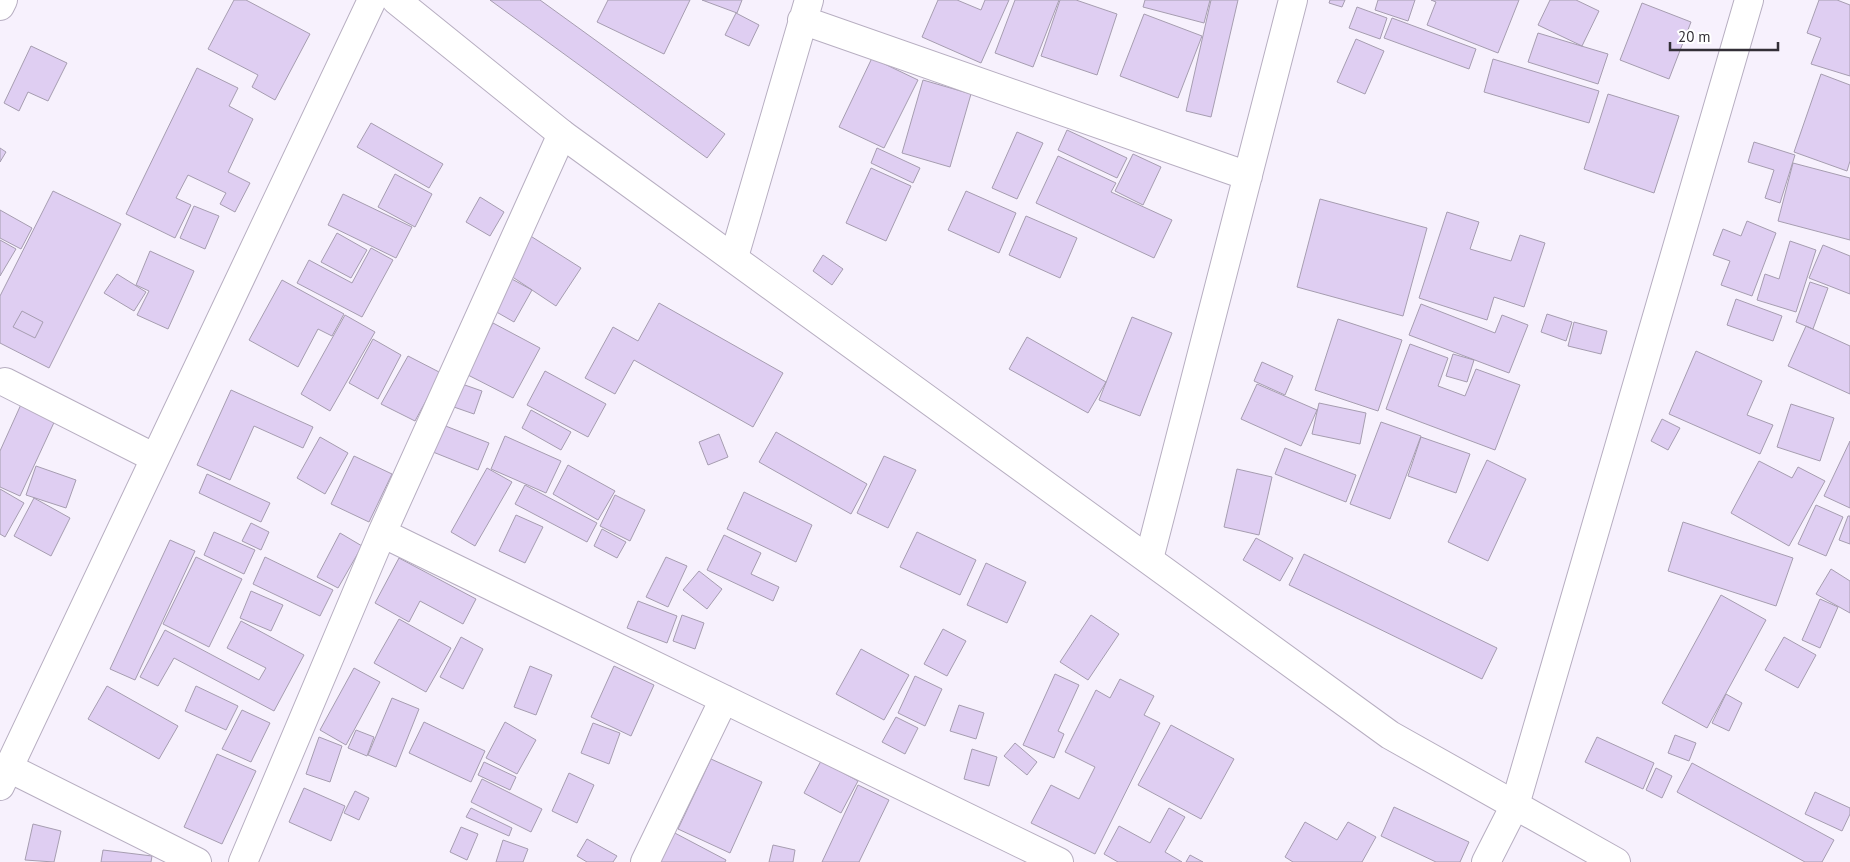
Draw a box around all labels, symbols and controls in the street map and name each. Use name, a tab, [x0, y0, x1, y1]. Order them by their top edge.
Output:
scale bar	[1670, 20, 1778, 52]
text: 20 m	[1678, 27, 1711, 46]

